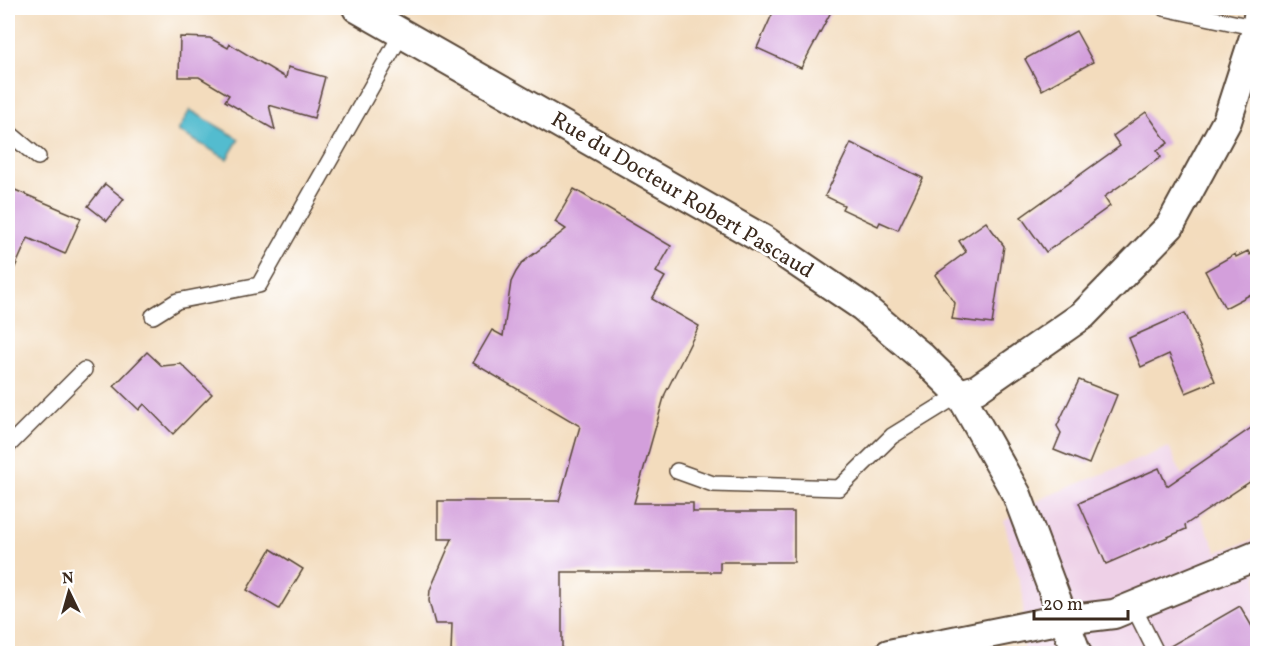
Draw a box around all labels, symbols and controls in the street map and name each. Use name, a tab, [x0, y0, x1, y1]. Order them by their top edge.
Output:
street label: Rue du Docteur Robert Pascaud	[545, 105, 819, 287]
north arrow	[39, 562, 99, 622]
text: N	[61, 568, 75, 591]
scale bar	[1034, 583, 1128, 621]
text: 20 m	[1043, 593, 1083, 618]

